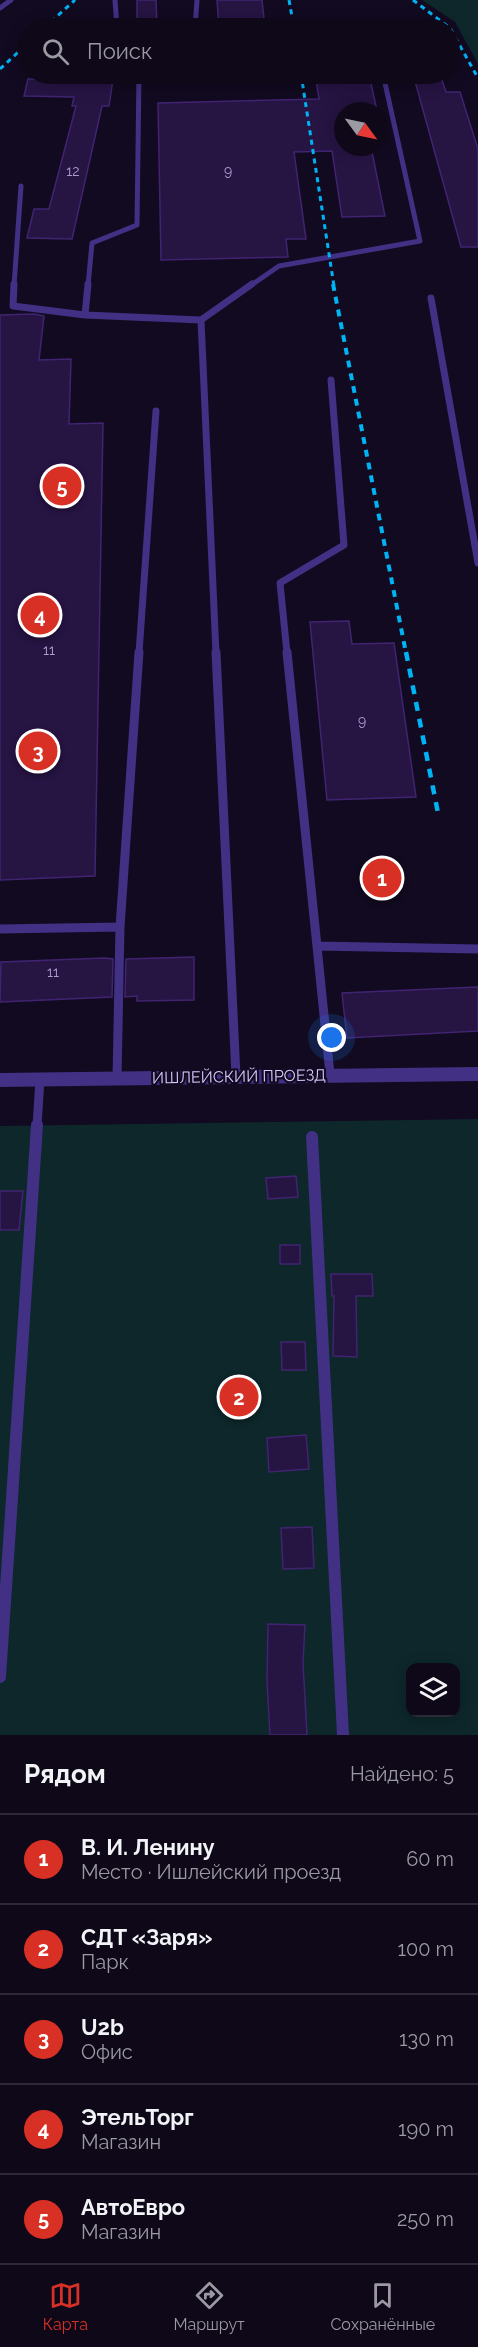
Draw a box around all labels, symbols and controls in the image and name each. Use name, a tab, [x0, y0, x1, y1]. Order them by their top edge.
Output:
search box	[18, 18, 460, 84]
icon: search	[39, 35, 72, 68]
text: Поиск	[87, 38, 152, 64]
north arrow	[334, 102, 388, 156]
house number: 12	[66, 163, 80, 179]
house number: 9	[224, 163, 232, 179]
pin: 5	[42, 464, 82, 508]
pin: 4	[20, 592, 60, 638]
house number: 11	[43, 642, 55, 658]
house number: 9	[358, 713, 366, 729]
pin: 3	[18, 728, 57, 774]
pin: 1	[362, 856, 401, 900]
house number: 11	[47, 964, 59, 980]
your location	[317, 1023, 346, 1052]
street label: ИШЛЕЙСКИЙ ПРОЕЗД	[152, 1065, 326, 1088]
pin: 2	[220, 1374, 258, 1420]
map controls	[406, 1663, 460, 1717]
button: layers	[406, 1663, 460, 1717]
text: Рядом	[24, 1759, 106, 1789]
text: Найдено: 5	[350, 1762, 454, 1786]
text: В. И. Ленину	[81, 1834, 215, 1860]
text: 1	[39, 1847, 48, 1871]
text: 60 m	[406, 1847, 454, 1871]
text: Место · Ишлейский проезд	[81, 1860, 341, 1884]
text: СДТ «Заря»	[81, 1924, 212, 1950]
text: 2	[38, 1937, 49, 1961]
text: 100 m	[397, 1937, 454, 1961]
text: Парк	[81, 1950, 129, 1974]
text: U2b	[81, 2014, 124, 2040]
text: 3	[38, 2027, 49, 2051]
text: 130 m	[399, 2027, 454, 2051]
text: Офис	[81, 2040, 133, 2064]
text: ЭтельТорг	[81, 2104, 194, 2130]
text: 4	[38, 2117, 49, 2141]
text: 190 m	[398, 2117, 454, 2141]
text: Магазин	[81, 2130, 161, 2154]
text: АвтоЕвро	[81, 2194, 185, 2220]
text: 5	[38, 2207, 49, 2231]
text: 250 m	[397, 2207, 454, 2231]
text: Магазин	[81, 2220, 161, 2244]
tab: Карта	[43, 2279, 88, 2334]
tab: Маршрут	[174, 2279, 245, 2334]
tab: Сохранённые	[330, 2279, 435, 2334]

